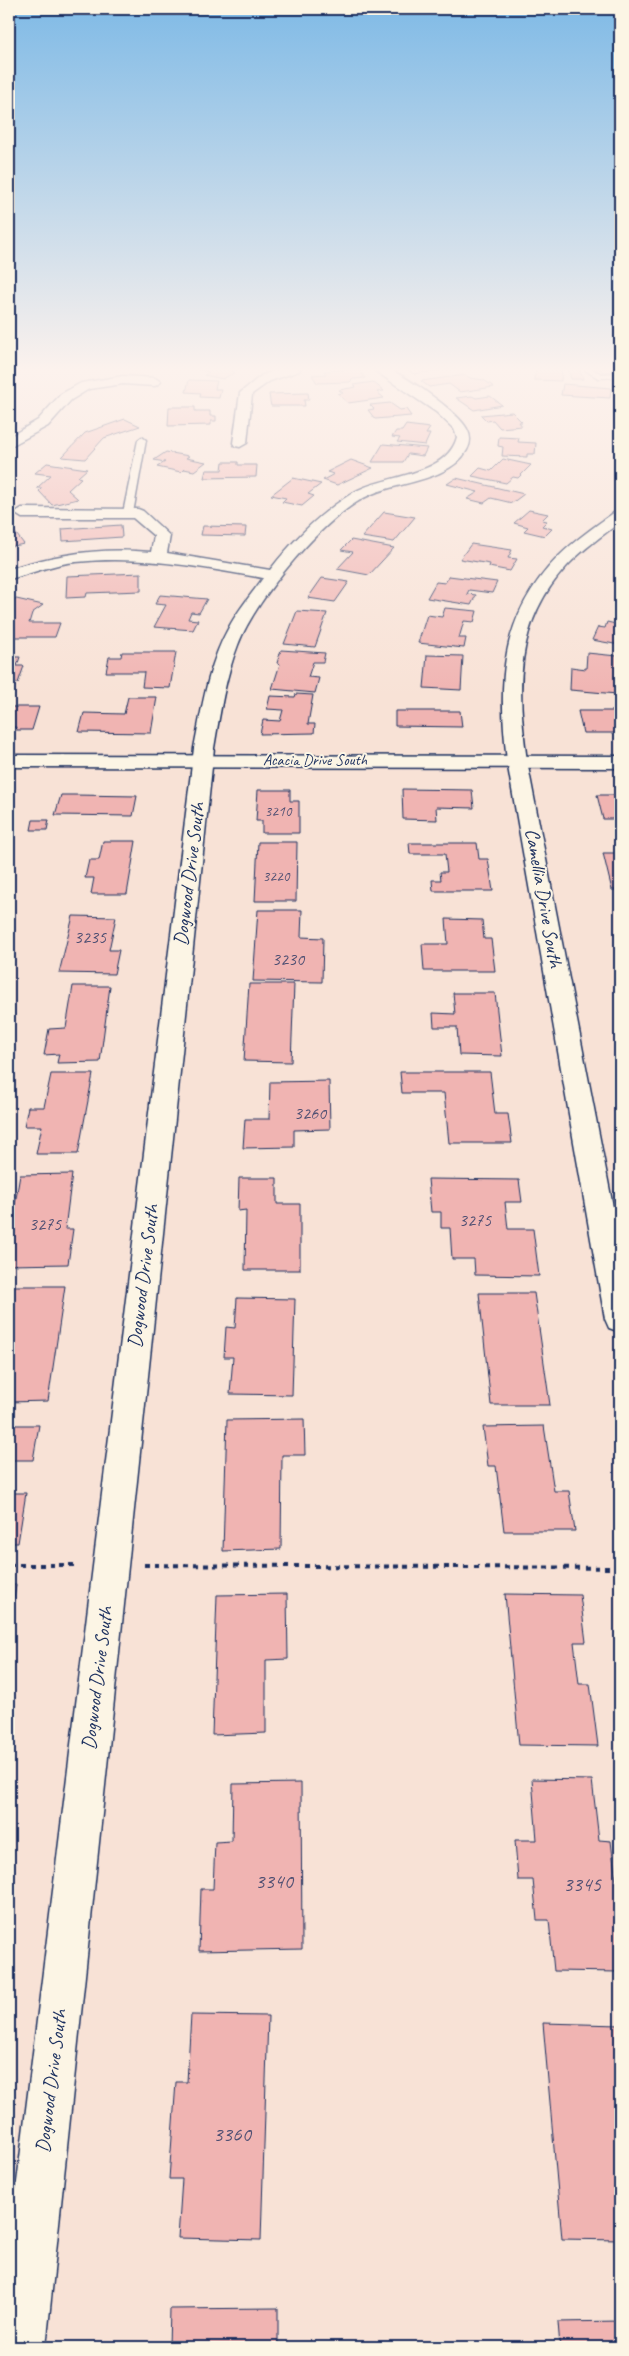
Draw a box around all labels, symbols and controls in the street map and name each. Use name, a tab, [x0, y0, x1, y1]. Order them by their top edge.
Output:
street label: Acacia Drive South	[263, 750, 368, 770]
street label: Dogwood Drive South	[168, 799, 210, 947]
house number: 3210	[264, 802, 293, 821]
street label: Camellia Drive South	[519, 827, 569, 971]
house number: 3220	[262, 867, 291, 886]
house number: 3235	[74, 926, 107, 948]
house number: 3230	[272, 948, 306, 970]
house number: 3260	[294, 1102, 328, 1124]
street label: Dogwood Drive South	[122, 1201, 164, 1349]
house number: 3275	[459, 1209, 492, 1231]
house number: 3275	[29, 1213, 62, 1235]
street label: Dogwood Drive South	[76, 1603, 118, 1751]
house number: 3340	[255, 1868, 294, 1894]
house number: 3345	[563, 1871, 602, 1897]
street label: Dogwood Drive South	[30, 2006, 72, 2154]
house number: 3360	[213, 2121, 252, 2147]

